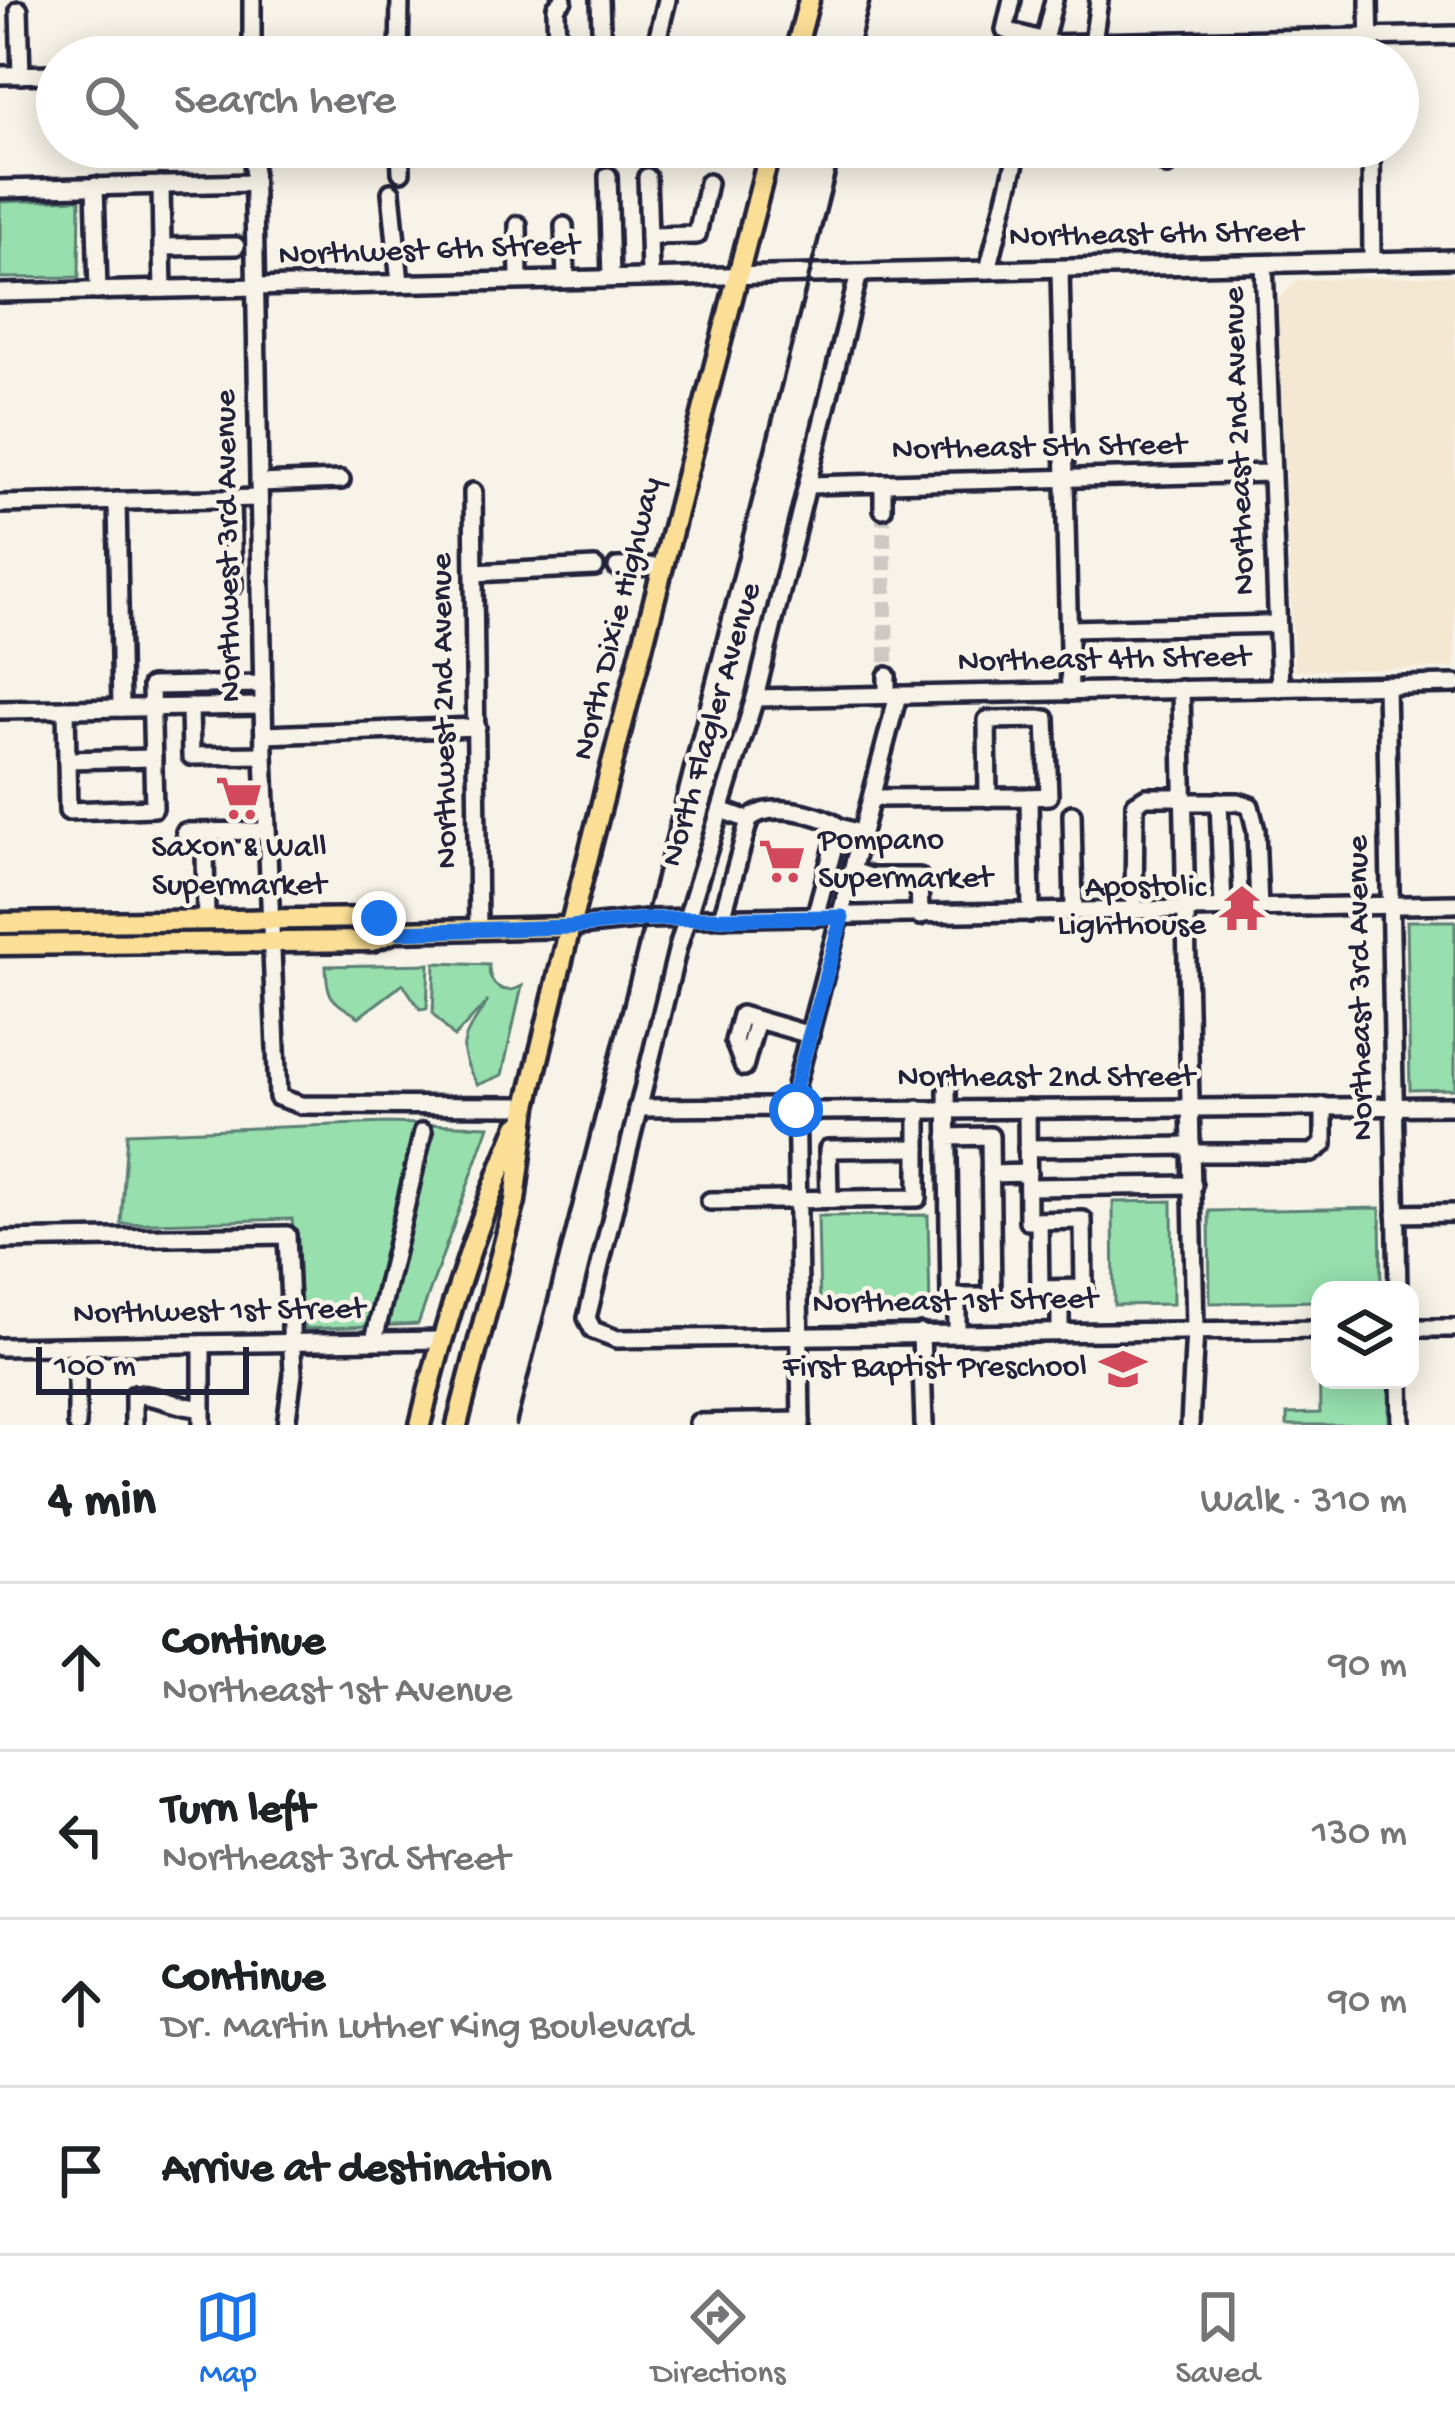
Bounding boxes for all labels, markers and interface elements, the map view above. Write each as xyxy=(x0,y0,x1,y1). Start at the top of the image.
search box xyxy=(36,36,1419,168)
icon: search xyxy=(78,69,144,135)
text: Search here xyxy=(174,76,396,129)
street label: Northeast 6th Street xyxy=(1009,214,1306,258)
street label: Northwest 6th Street xyxy=(278,228,583,276)
street label: Northeast 2nd Avenue xyxy=(1217,285,1265,596)
street label: Northwest 3rd Avenue xyxy=(208,388,252,703)
street label: Northeast 5th Street xyxy=(891,427,1189,471)
street label: North Dixie Highway xyxy=(565,474,673,764)
street label: Northwest 2nd Avenue xyxy=(424,552,468,869)
street label: North Flagler Avenue xyxy=(654,578,772,871)
street label: Northeast 4th Street xyxy=(957,639,1253,683)
supermarket icon: Saxon & Wall Supermarket xyxy=(214,773,264,823)
place label: Pompano Supermarket xyxy=(817,823,995,899)
place label: Saxon & Wall Supermarket xyxy=(151,830,329,906)
street label: Northeast 3rd Avenue xyxy=(1340,834,1384,1141)
supermarket icon: Pompano Supermarket xyxy=(757,836,807,886)
place label: Apostolic Lighthouse xyxy=(1057,870,1208,946)
temple icon: Apostolic Lighthouse xyxy=(1217,883,1267,933)
route end xyxy=(352,891,406,945)
street label: Northeast 2nd Street xyxy=(897,1060,1197,1098)
route start xyxy=(769,1083,823,1137)
street label: Northeast 1st Street xyxy=(812,1281,1100,1324)
map controls xyxy=(1311,1281,1419,1389)
button: layers xyxy=(1311,1281,1419,1389)
street label: Northwest 1st Street xyxy=(73,1291,368,1335)
scale bar xyxy=(36,1341,249,1394)
school or university icon: First Baptist Preschool xyxy=(1098,1344,1148,1394)
text: 100 m xyxy=(54,1349,136,1387)
place label: First Baptist Preschool xyxy=(782,1350,1087,1388)
text: 4 min xyxy=(48,1473,156,1533)
text: Walk · 310 m xyxy=(1200,1480,1407,1526)
text: Continue xyxy=(162,1617,325,1670)
icon: ahead xyxy=(48,1634,114,1700)
text: 90 m xyxy=(1328,1644,1407,1690)
text: Northeast 1st Avenue xyxy=(162,1670,512,1716)
text: Turn left xyxy=(162,1785,314,1838)
icon: left xyxy=(48,1802,114,1868)
text: 130 m xyxy=(1312,1812,1407,1858)
text: Northeast 3rd Street xyxy=(162,1838,510,1884)
text: Continue xyxy=(162,1953,325,2006)
icon: ahead xyxy=(48,1970,114,2036)
text: 90 m xyxy=(1328,1980,1407,2026)
text: Dr. Martin Luther King Boulevard xyxy=(162,2006,693,2052)
icon: arrive xyxy=(48,2138,114,2204)
text: Arrive at destination xyxy=(162,2144,551,2197)
tab: Map xyxy=(195,2284,261,2394)
tab: Directions xyxy=(651,2284,785,2394)
tab: Saved xyxy=(1175,2284,1260,2394)

